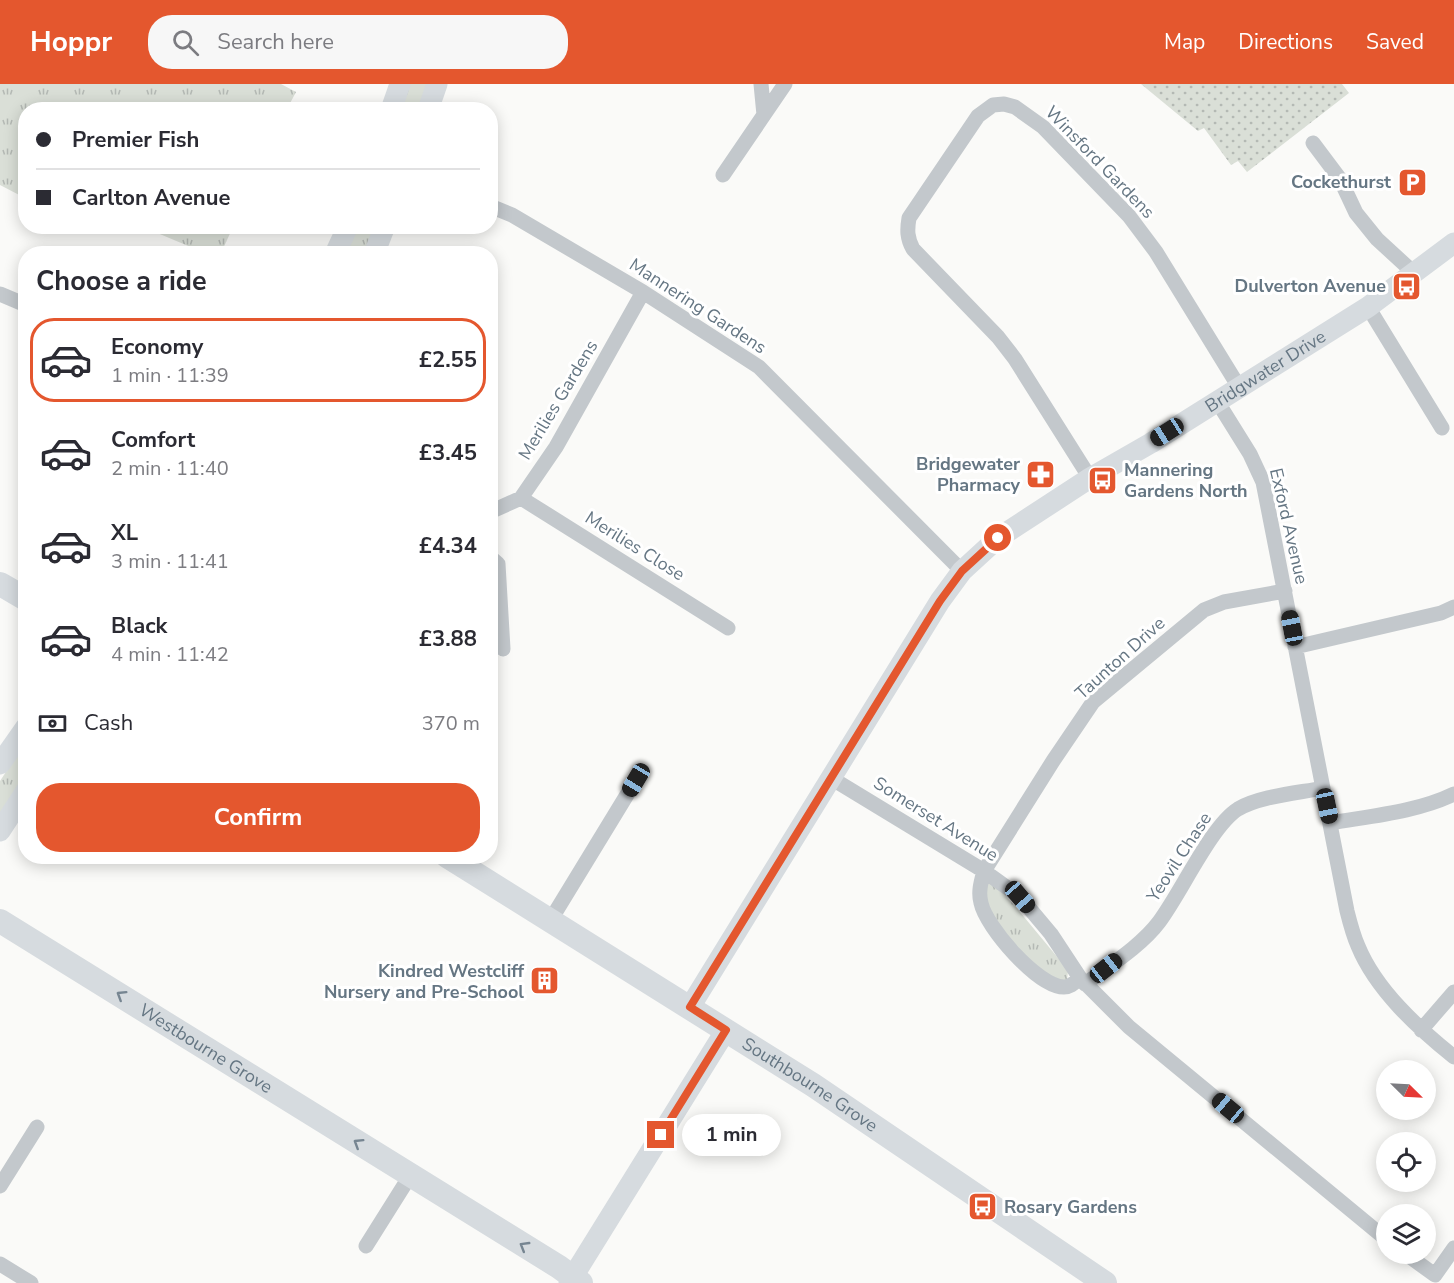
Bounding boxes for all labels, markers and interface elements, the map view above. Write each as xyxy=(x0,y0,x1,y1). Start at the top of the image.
search box xyxy=(148,15,568,69)
text: Hoppr xyxy=(30,23,112,61)
icon: search xyxy=(169,26,202,59)
text: Search here xyxy=(217,27,334,57)
text: Map xyxy=(1164,28,1205,56)
text: Directions xyxy=(1238,28,1333,56)
text: Saved xyxy=(1366,28,1424,56)
street label: Winsford Gardens xyxy=(1040,100,1160,224)
text: Premier Fish xyxy=(72,125,199,155)
parking icon: Cockethurst xyxy=(1396,166,1428,198)
place label: Cockethurst xyxy=(1291,170,1391,194)
text: Carlton Avenue xyxy=(72,183,230,213)
street label: Mannering Gardens xyxy=(625,253,771,359)
text: Choose a ride xyxy=(36,263,207,300)
bus stop icon: Dulverton Avenue xyxy=(1391,270,1423,302)
place label: Dulverton Avenue xyxy=(1234,274,1386,298)
street label: Bridgwater Drive xyxy=(1201,324,1330,418)
text: Economy xyxy=(111,332,203,362)
icon: car xyxy=(39,333,93,387)
street label: Merilies Gardens xyxy=(513,336,603,464)
text: £2.55 xyxy=(419,345,477,375)
text: 1 min · 11:39 xyxy=(111,362,229,389)
car xyxy=(1147,415,1187,449)
text: Comfort xyxy=(111,425,195,455)
icon: car xyxy=(39,426,93,480)
text: £3.45 xyxy=(419,438,477,468)
place label: Bridgewater Pharmacy xyxy=(916,452,1021,497)
text: 2 min · 11:40 xyxy=(111,455,229,482)
pharmacy icon: Bridgewater Pharmacy xyxy=(1025,458,1057,490)
place label: Mannering Gardens North xyxy=(1124,458,1248,503)
bus stop icon: Mannering Gardens North xyxy=(1087,464,1119,496)
street label: Exford Avenue xyxy=(1264,466,1314,586)
street label: Merilies Close xyxy=(580,506,690,586)
text: XL xyxy=(111,518,138,548)
icon: car xyxy=(39,519,93,573)
route start xyxy=(984,524,1011,551)
text: £4.34 xyxy=(419,531,477,561)
text: 3 min · 11:41 xyxy=(111,548,229,575)
car xyxy=(1280,609,1304,647)
text: Black xyxy=(111,611,167,641)
street label: Taunton Drive xyxy=(1070,611,1170,705)
icon: car xyxy=(39,612,93,666)
text: £3.88 xyxy=(419,624,477,654)
text: 4 min · 11:42 xyxy=(111,641,229,668)
icon: cash xyxy=(36,707,69,740)
text: Cash xyxy=(84,708,133,738)
text: 370 m xyxy=(422,710,480,737)
car xyxy=(619,760,653,800)
street label: Somerset Avenue xyxy=(869,771,1003,867)
button: Confirm xyxy=(36,783,480,852)
car xyxy=(1314,787,1340,825)
street label: Yeovil Chase xyxy=(1141,808,1217,907)
car xyxy=(1001,878,1039,916)
car xyxy=(1086,950,1126,986)
place label: Kindred Westcliff Nursery and Pre-School xyxy=(324,959,524,1004)
building icon: Kindred Westcliff Nursery and Pre-School xyxy=(529,965,561,997)
one-way arrow xyxy=(117,991,127,1003)
street label: Westbourne Grove xyxy=(134,998,277,1099)
street label: Southbourne Grove xyxy=(738,1032,883,1138)
north arrow xyxy=(1376,1060,1436,1120)
map controls xyxy=(1376,1060,1436,1264)
car xyxy=(1208,1090,1248,1126)
callout: 1 min xyxy=(682,1114,781,1156)
route end xyxy=(647,1121,674,1148)
text: 1 min xyxy=(706,1121,757,1148)
button: locate xyxy=(1376,1132,1436,1192)
one-way arrow xyxy=(354,1139,365,1150)
bus stop icon: Rosary Gardens xyxy=(967,1191,999,1223)
place label: Rosary Gardens xyxy=(1004,1195,1137,1219)
button: layers xyxy=(1376,1204,1436,1264)
one-way arrow xyxy=(520,1241,530,1253)

